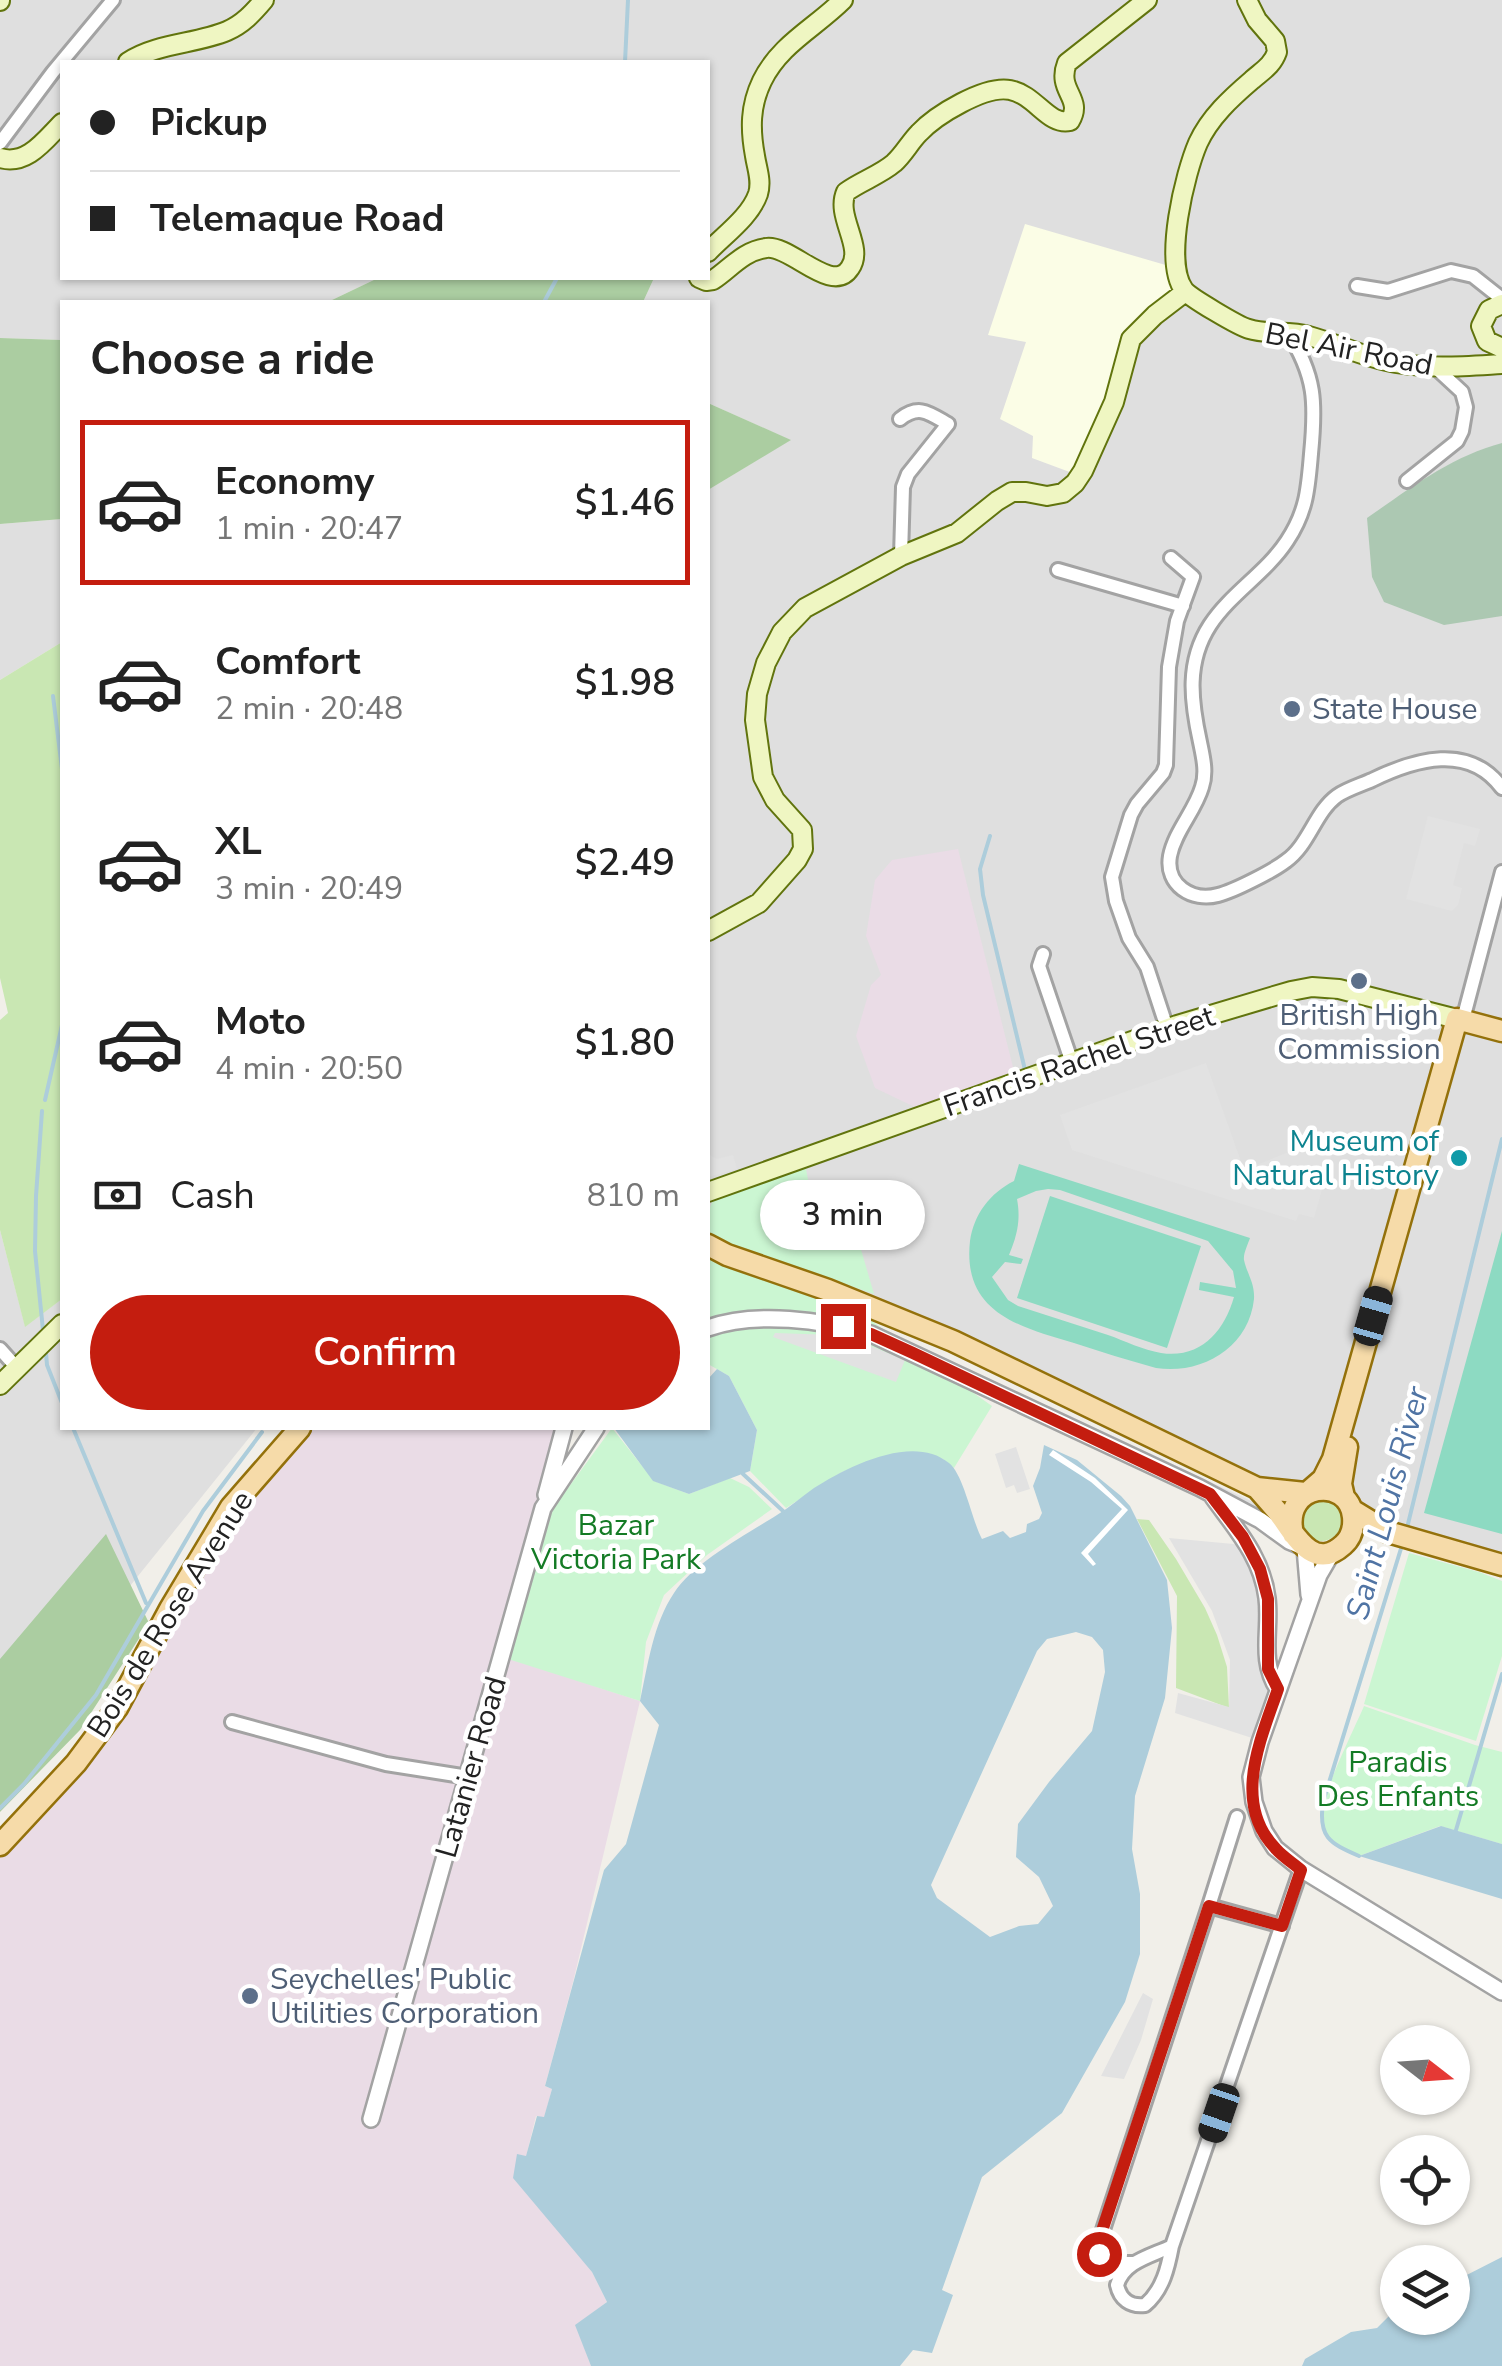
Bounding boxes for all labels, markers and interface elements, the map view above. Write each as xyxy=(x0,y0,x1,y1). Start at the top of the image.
text: Pickup xyxy=(150,97,268,148)
text: Telemaque Road xyxy=(150,193,445,244)
street label: Bel Air Road xyxy=(1262,313,1436,386)
text: Choose a ride xyxy=(90,329,375,390)
text: Economy xyxy=(215,456,374,507)
icon: car xyxy=(95,458,185,548)
text: $1.46 xyxy=(575,477,675,528)
text: 1 min · 20:47 xyxy=(215,507,403,550)
text: Comfort xyxy=(215,636,360,687)
icon: car xyxy=(95,638,185,728)
text: $1.98 xyxy=(575,657,675,708)
text: 2 min · 20:48 xyxy=(215,687,403,730)
place label: State House xyxy=(1312,689,1478,730)
marker: State House xyxy=(1281,698,1303,720)
text: XL xyxy=(215,816,262,867)
icon: car xyxy=(95,818,185,908)
text: $2.49 xyxy=(575,837,675,888)
text: 3 min · 20:49 xyxy=(215,867,403,910)
marker: British High Commission xyxy=(1348,970,1370,992)
place label: British High Commission xyxy=(1277,995,1441,1070)
text: Moto xyxy=(215,996,306,1047)
street label: Francis Rachel Street xyxy=(938,996,1221,1127)
icon: car xyxy=(95,998,185,1088)
text: $1.80 xyxy=(575,1017,675,1068)
text: 4 min · 20:50 xyxy=(215,1047,403,1090)
place label: Museum of Natural History xyxy=(1232,1121,1440,1196)
marker: Museum of Natural History xyxy=(1448,1147,1470,1169)
icon: cash xyxy=(90,1168,145,1223)
text: Cash xyxy=(170,1170,255,1221)
text: 810 m xyxy=(587,1174,680,1217)
callout: 3 min xyxy=(760,1181,926,1251)
text: 3 min xyxy=(802,1193,883,1236)
car xyxy=(1350,1283,1396,1349)
button: Confirm xyxy=(90,1295,680,1410)
route end xyxy=(821,1304,866,1349)
water label: Saint Louis River xyxy=(1336,1381,1440,1624)
street label: Bois de Rose Avenue xyxy=(78,1483,263,1745)
park label: Bazar Victoria Park xyxy=(530,1505,702,1580)
street label: Latanier Road xyxy=(426,1672,517,1863)
park label: Paradis Des Enfants xyxy=(1317,1742,1479,1817)
place label: Seychelles' Public Utilities Corporation xyxy=(270,1959,539,2034)
marker: Seychelles' Public Utilities Corporation xyxy=(239,1985,261,2007)
north arrow xyxy=(1380,2025,1470,2115)
map controls xyxy=(1380,2025,1470,2335)
car xyxy=(1195,2080,1243,2146)
button: locate xyxy=(1380,2135,1470,2225)
route start xyxy=(1077,2232,1122,2277)
button: layers xyxy=(1380,2245,1470,2335)

